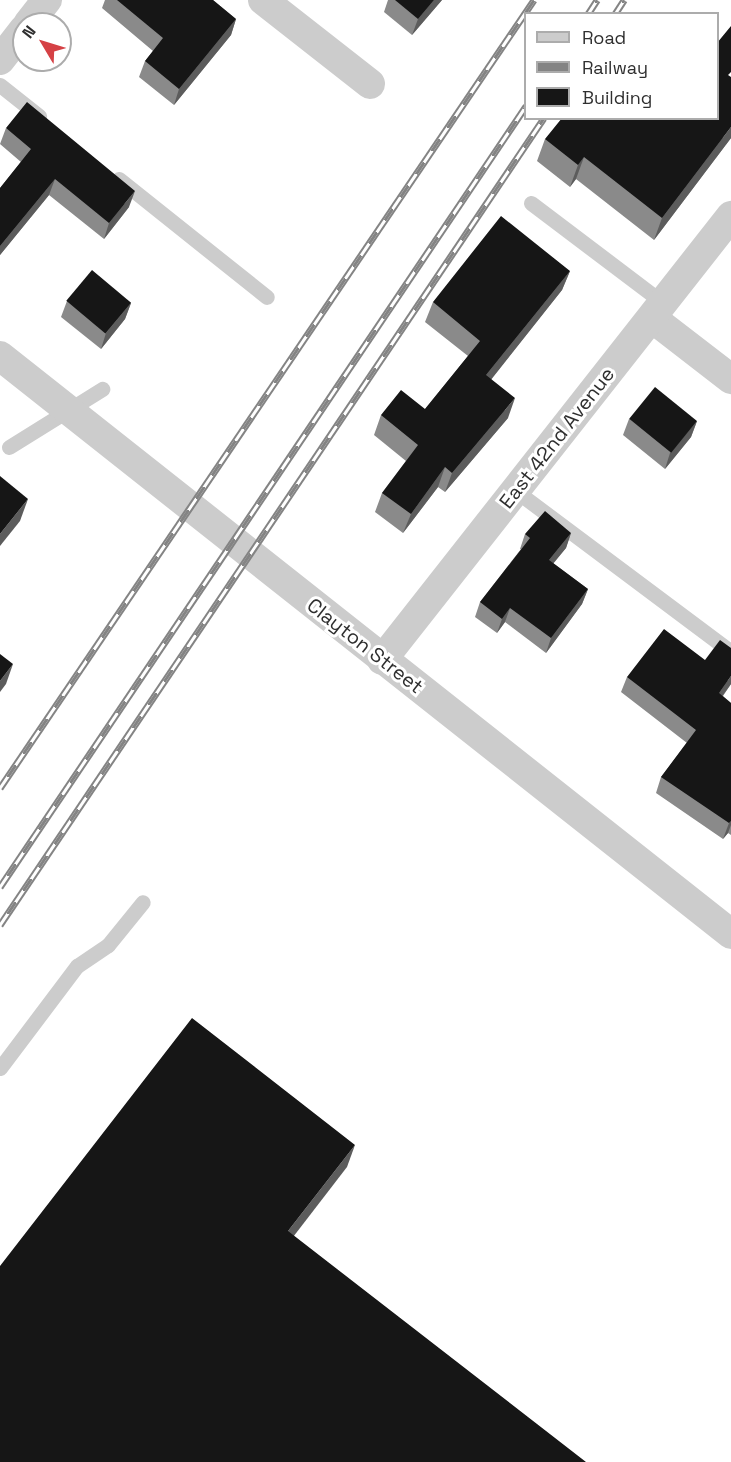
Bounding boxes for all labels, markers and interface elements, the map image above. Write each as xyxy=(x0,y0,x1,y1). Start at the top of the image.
north arrow xyxy=(12,12,72,72)
legend xyxy=(524,12,719,120)
text: N xyxy=(17,21,41,43)
text: Road xyxy=(582,26,626,49)
text: Railway xyxy=(582,56,648,79)
text: Building xyxy=(582,86,652,109)
street label: East 42nd Avenue xyxy=(494,363,620,513)
street label: Clayton Street xyxy=(302,593,428,699)

